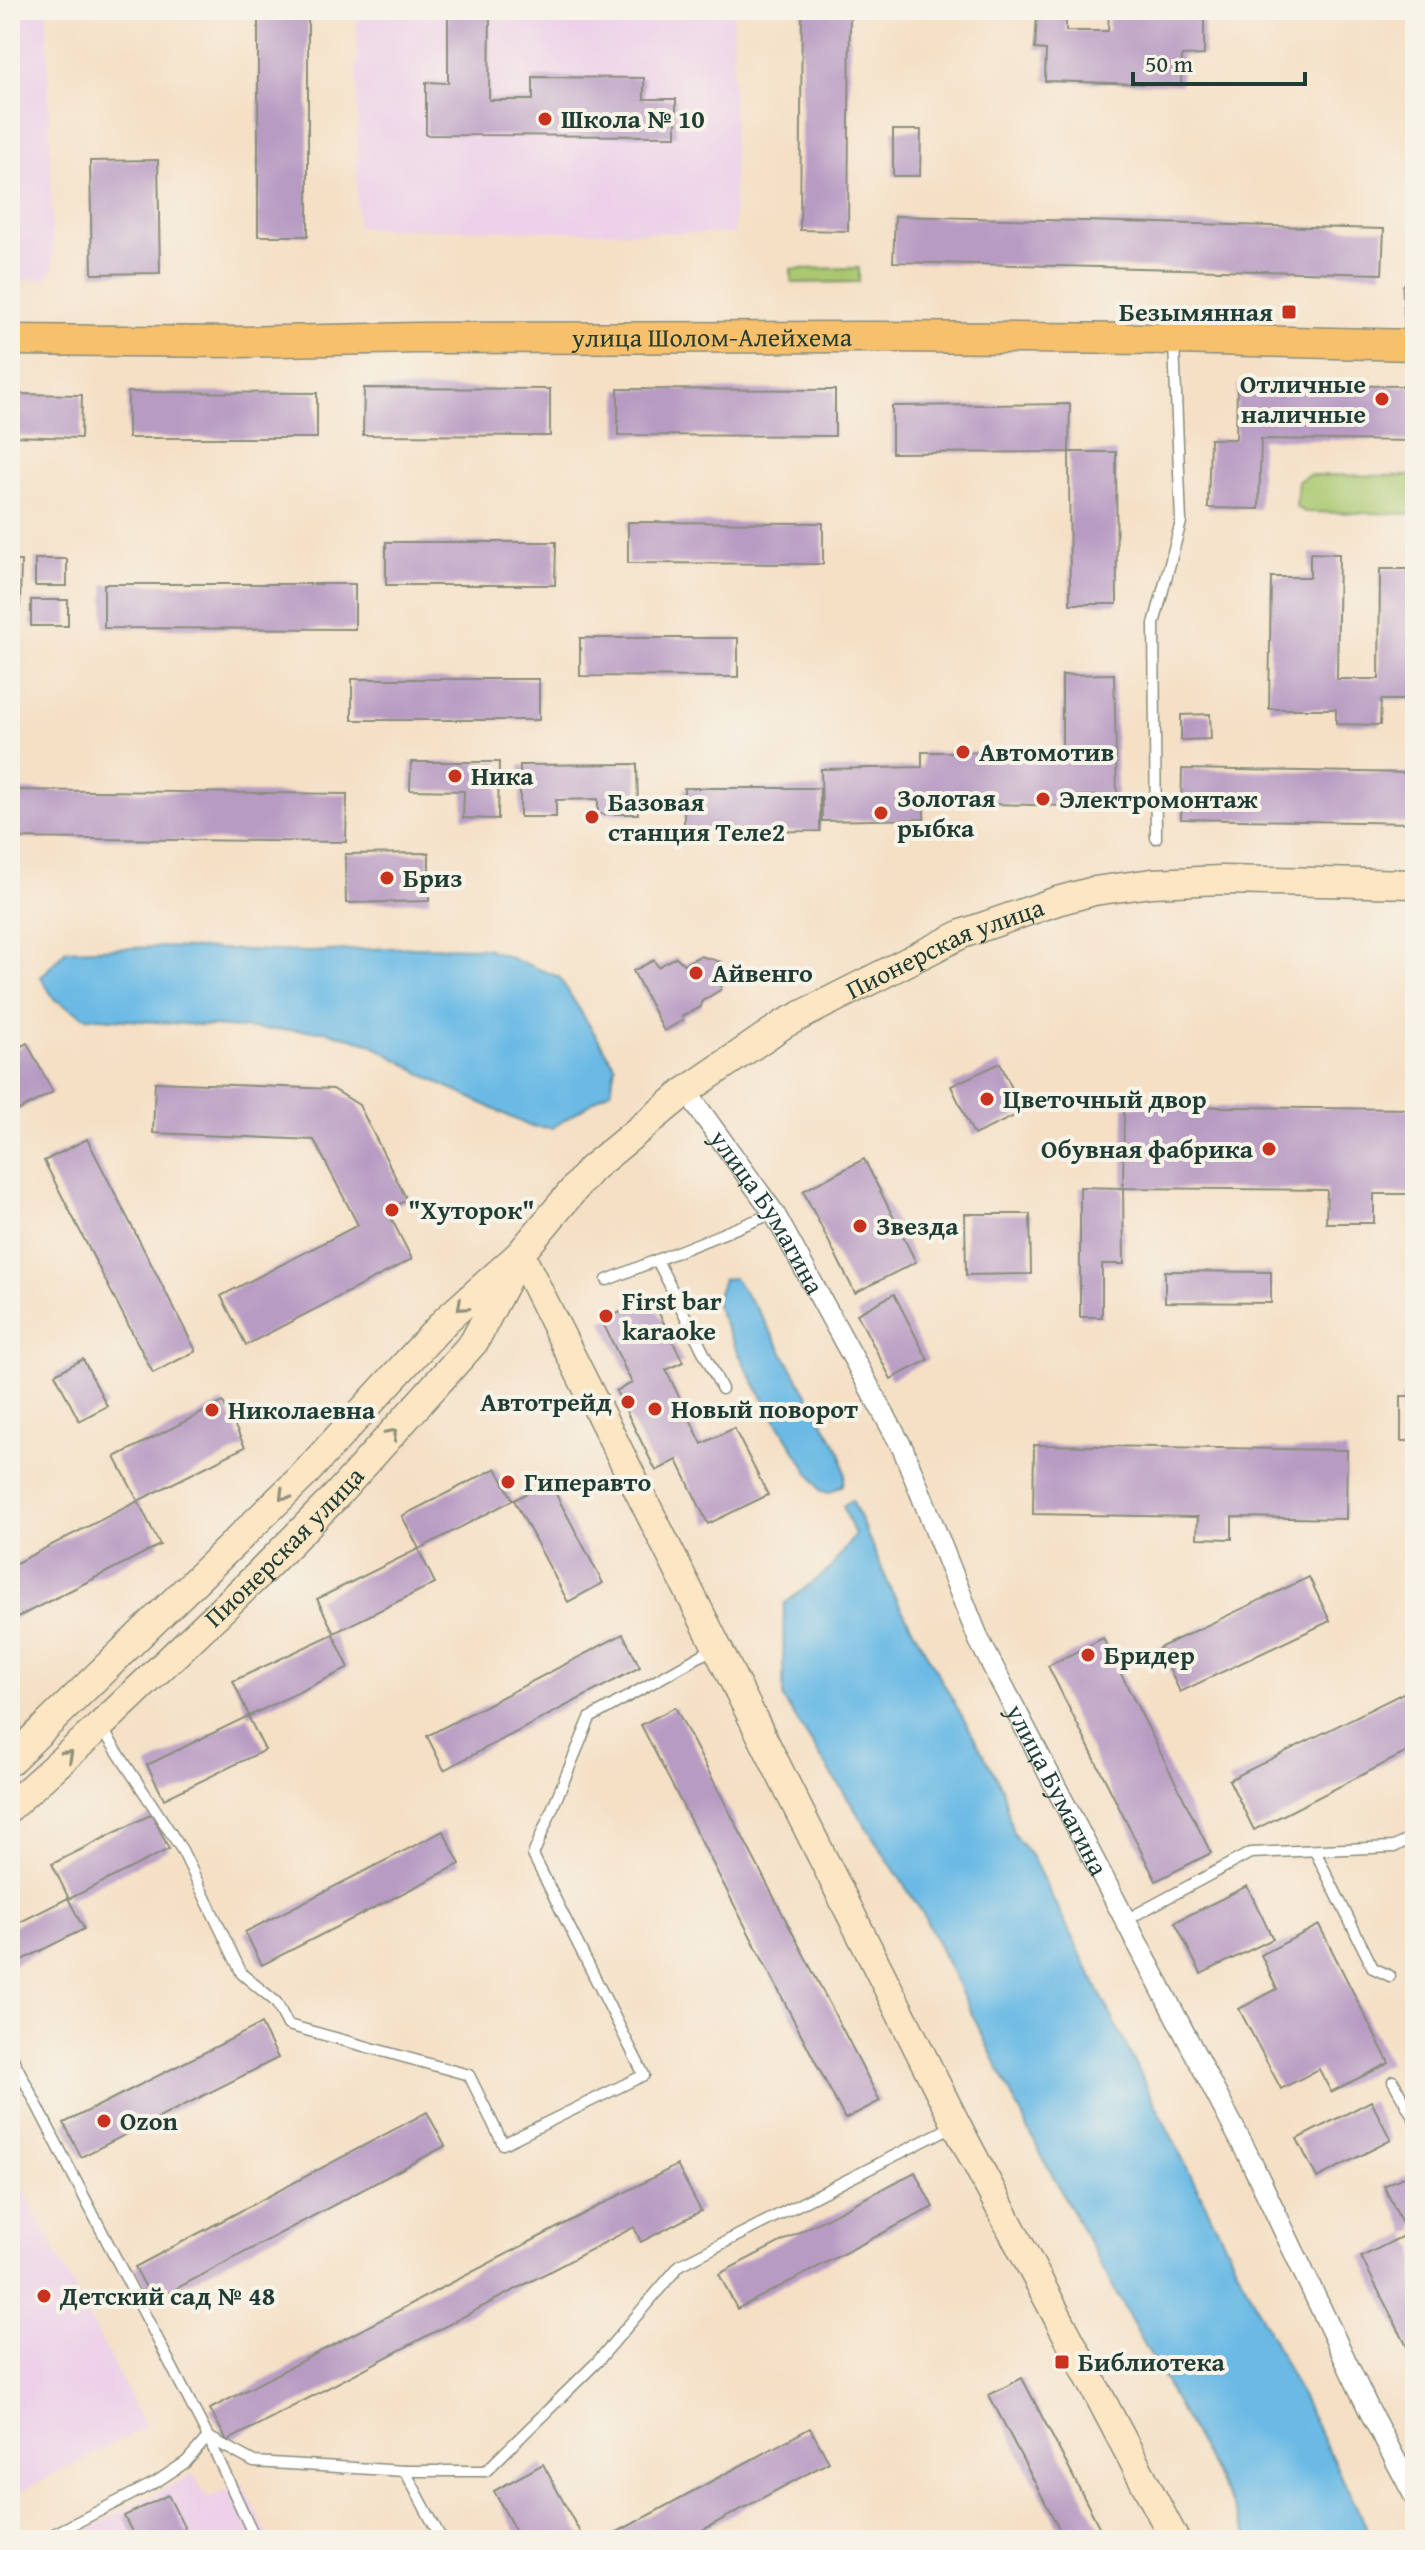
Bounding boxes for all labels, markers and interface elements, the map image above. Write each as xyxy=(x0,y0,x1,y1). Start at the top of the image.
scale bar xyxy=(1133,36,1305,86)
text: 50 m xyxy=(1145,46,1193,81)
place label: Школа № 10 xyxy=(561,99,705,138)
marker: Школа № 10 xyxy=(536,110,554,128)
place label: Безымянная xyxy=(1119,292,1273,331)
marker: Безымянная xyxy=(1280,303,1298,321)
street label: улица Шолом-Алейхема xyxy=(571,317,853,357)
place label: Отличные наличные xyxy=(1240,364,1366,433)
marker: Отличные наличные xyxy=(1373,390,1391,408)
place label: Автомотив xyxy=(979,732,1114,771)
marker: Автомотив xyxy=(954,743,972,761)
place label: Ника xyxy=(471,756,534,795)
marker: Ника xyxy=(446,767,464,785)
place label: Золотая рыбка xyxy=(897,778,996,847)
place label: Электромонтаж xyxy=(1059,779,1258,818)
place label: Базовая станция Теле2 xyxy=(608,782,785,851)
marker: Электромонтаж xyxy=(1034,790,1052,808)
marker: Золотая рыбка xyxy=(872,804,890,822)
marker: Базовая станция Теле2 xyxy=(583,808,601,826)
place label: Бриз xyxy=(403,858,463,897)
marker: Бриз xyxy=(378,869,396,887)
street label: Пионерская улица xyxy=(839,887,1049,1009)
place label: Айвенго xyxy=(712,953,813,992)
marker: Айвенго xyxy=(687,964,705,982)
place label: Цветочный двор xyxy=(1003,1079,1207,1118)
marker: Цветочный двор xyxy=(978,1090,996,1108)
street label: улица Бумагина xyxy=(700,1120,835,1302)
place label: Обувная фабрика xyxy=(1041,1129,1254,1168)
marker: Обувная фабрика xyxy=(1260,1140,1278,1158)
place label: "Хуторок" xyxy=(408,1190,535,1229)
marker: "Хуторок" xyxy=(383,1201,401,1219)
place label: Звезда xyxy=(876,1206,959,1245)
marker: Звезда xyxy=(851,1217,869,1235)
place label: First bar karaoke xyxy=(622,1281,722,1350)
one-way arrow xyxy=(456,1296,471,1311)
marker: First bar karaoke xyxy=(597,1307,615,1325)
place label: Автотрейд xyxy=(480,1382,612,1421)
place label: Новый поворот xyxy=(671,1389,858,1428)
place label: Николаевна xyxy=(228,1390,376,1429)
marker: Автотрейд xyxy=(619,1393,637,1411)
marker: Новый поворот xyxy=(646,1400,664,1418)
marker: Николаевна xyxy=(203,1401,221,1419)
one-way arrow xyxy=(382,1429,397,1443)
street label: Пионерская улица xyxy=(195,1457,373,1636)
place label: Гиперавто xyxy=(524,1462,652,1501)
marker: Гиперавто xyxy=(499,1473,517,1491)
one-way arrow xyxy=(279,1486,293,1501)
place label: Бридер xyxy=(1104,1635,1195,1674)
marker: Бридер xyxy=(1079,1646,1097,1664)
street label: улица Бумагина xyxy=(996,1696,1119,1883)
one-way arrow xyxy=(59,1750,73,1764)
place label: Ozon xyxy=(120,2101,179,2140)
marker: Ozon xyxy=(95,2112,113,2130)
place label: Детский сад № 48 xyxy=(59,2276,275,2315)
marker: Детский сад № 48 xyxy=(35,2287,53,2305)
place label: Библиотека xyxy=(1078,2342,1226,2381)
marker: Библиотека xyxy=(1053,2353,1071,2371)

